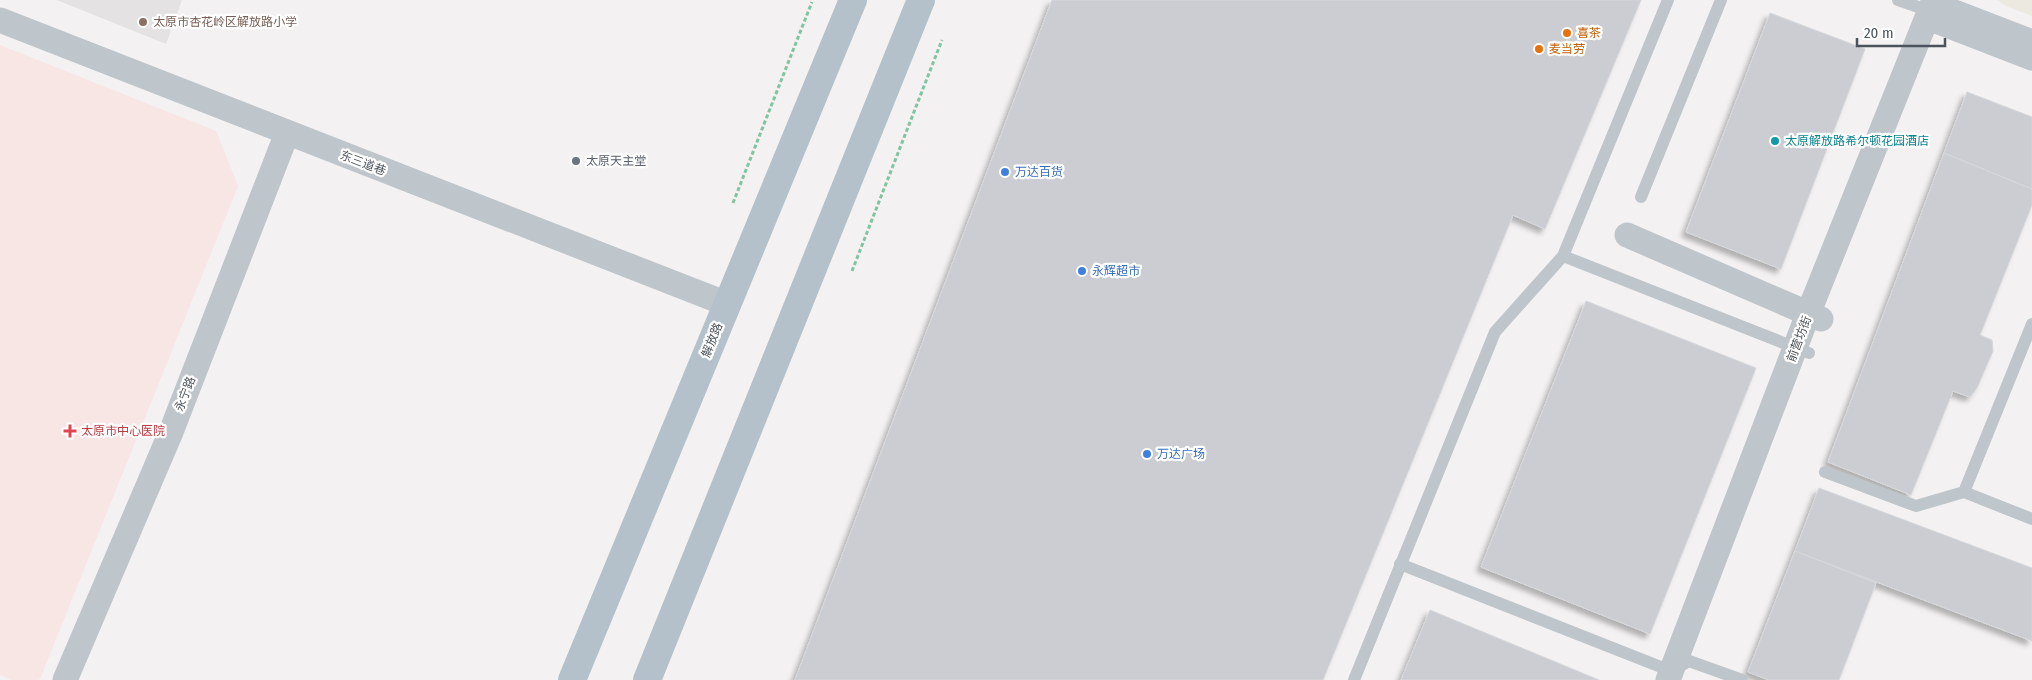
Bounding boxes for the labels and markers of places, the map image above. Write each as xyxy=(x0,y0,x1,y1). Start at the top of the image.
place label: 太原市杏花岭区解放路小学 xyxy=(153,15,297,29)
marker: 太原市杏花岭区解放路小学 xyxy=(137,16,149,28)
place label: 喜茶 xyxy=(1577,26,1601,40)
marker: 喜茶 xyxy=(1561,27,1573,39)
place label: 麦当劳 xyxy=(1549,42,1585,56)
marker: 麦当劳 xyxy=(1533,43,1545,55)
place label: 太原解放路希尔顿花园酒店 xyxy=(1785,134,1929,148)
marker: 太原解放路希尔顿花园酒店 xyxy=(1769,135,1781,147)
place label: 太原天主堂 xyxy=(586,154,646,168)
marker: 太原天主堂 xyxy=(570,155,582,167)
place label: 万达百货 xyxy=(1015,165,1063,179)
marker: 万达百货 xyxy=(999,166,1011,178)
place label: 永辉超市 xyxy=(1092,264,1140,278)
marker: 永辉超市 xyxy=(1076,265,1088,277)
marker: 太原市中心医院 xyxy=(63,424,77,438)
place label: 太原市中心医院 xyxy=(81,424,165,438)
place label: 万达广场 xyxy=(1157,447,1205,461)
marker: 万达广场 xyxy=(1141,448,1153,460)

